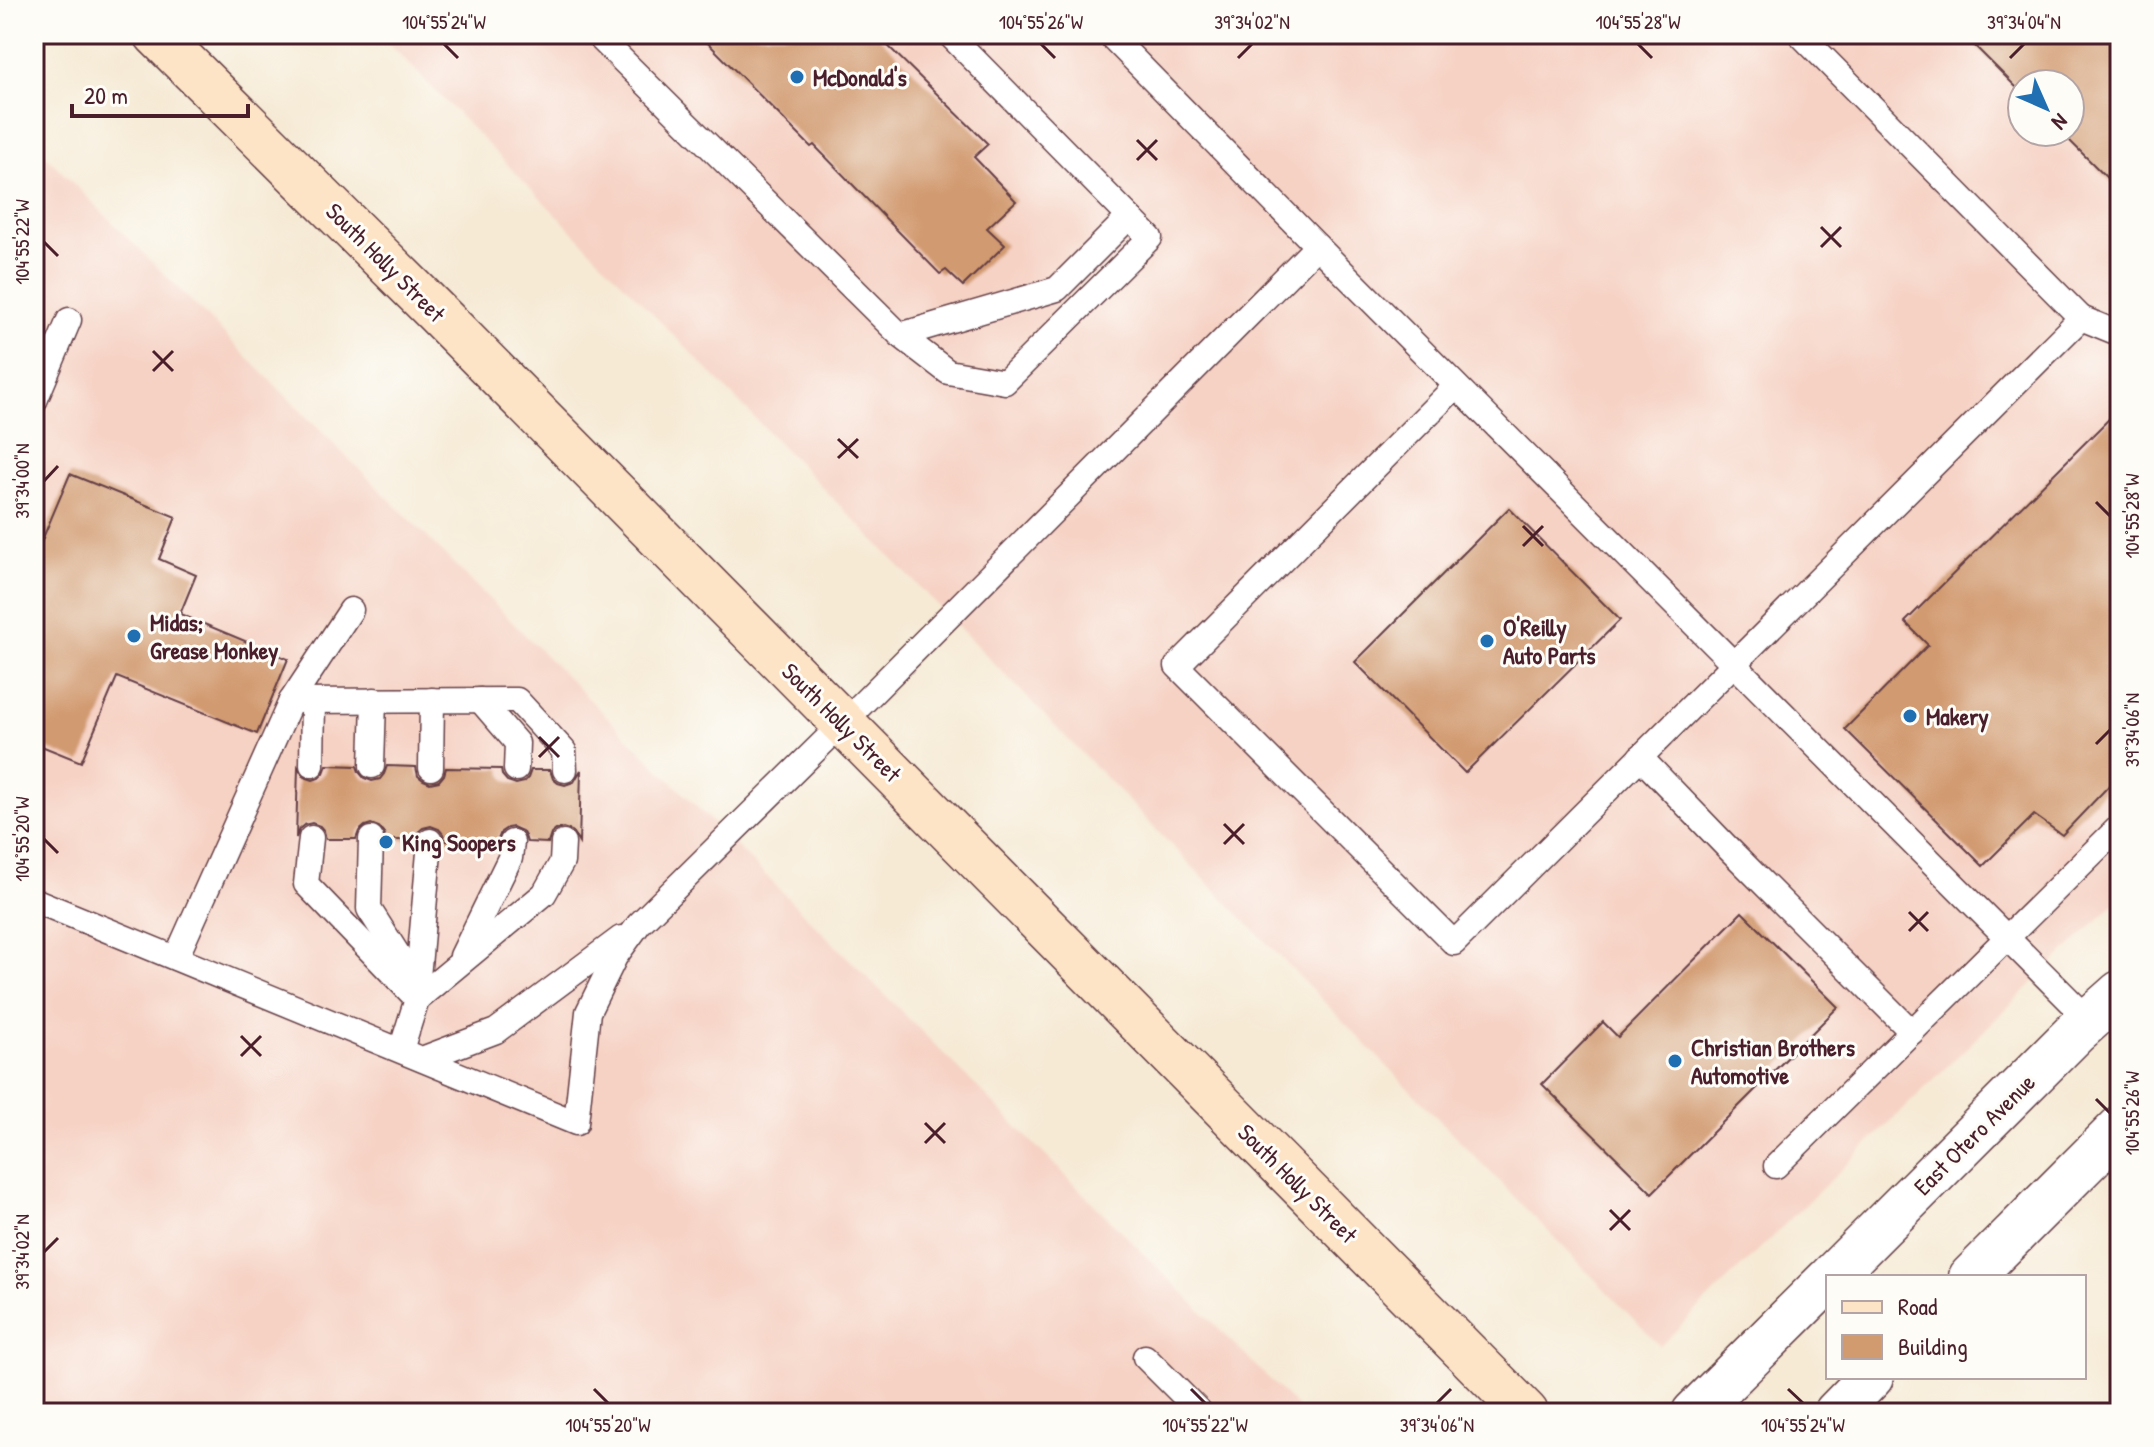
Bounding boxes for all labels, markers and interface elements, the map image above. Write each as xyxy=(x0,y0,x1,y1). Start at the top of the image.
text: 104°55'24"W xyxy=(402,8,487,35)
text: 104°55'26"W xyxy=(999,8,1084,35)
text: 39°34'02"N xyxy=(1214,8,1290,35)
text: 104°55'28"W xyxy=(1596,8,1681,35)
text: 39°34'04"N xyxy=(1987,8,2061,35)
place label: McDonald's xyxy=(813,61,907,93)
scale bar xyxy=(72,68,248,118)
marker: McDonald's xyxy=(788,68,806,86)
north arrow xyxy=(2006,68,2086,148)
text: 20 m xyxy=(84,79,128,111)
text: N xyxy=(2045,107,2075,137)
street label: South Holly Street xyxy=(319,195,453,329)
text: 104°55'22"W xyxy=(8,198,35,285)
text: 39°34'00"N xyxy=(8,443,35,519)
text: 104°55'28"W xyxy=(2118,473,2145,558)
place label: Midas; Grease Monkey xyxy=(150,606,279,667)
place label: O'Reilly Auto Parts xyxy=(1503,611,1595,671)
marker: Midas; Grease Monkey xyxy=(125,627,143,645)
marker: O'Reilly Auto Parts xyxy=(1478,632,1496,650)
street label: South Holly Street xyxy=(775,655,909,789)
text: 39°34'06"N xyxy=(2118,693,2145,767)
place label: Makery xyxy=(1926,700,1989,733)
marker: Makery xyxy=(1901,707,1919,725)
text: 104°55'20"W xyxy=(8,796,35,882)
place label: King Soopers xyxy=(402,826,516,859)
marker: King Soopers xyxy=(377,833,395,851)
place label: Christian Brothers Automotive xyxy=(1691,1031,1855,1091)
marker: Christian Brothers Automotive xyxy=(1666,1052,1684,1070)
street label: East Otero Avenue xyxy=(1906,1066,2042,1202)
text: 104°55'26"W xyxy=(2118,1070,2145,1155)
street label: South Holly Street xyxy=(1231,1116,1365,1250)
text: 39°34'02"N xyxy=(8,1214,35,1290)
legend xyxy=(1826,1275,2086,1379)
text: Road xyxy=(1898,1290,1937,1322)
text: Building xyxy=(1898,1330,1968,1362)
text: 104°55'20"W xyxy=(565,1411,651,1438)
text: 104°55'22"W xyxy=(1162,1411,1249,1438)
text: 39°34'06"N xyxy=(1400,1411,1474,1438)
text: 104°55'24"W xyxy=(1761,1411,1846,1438)

